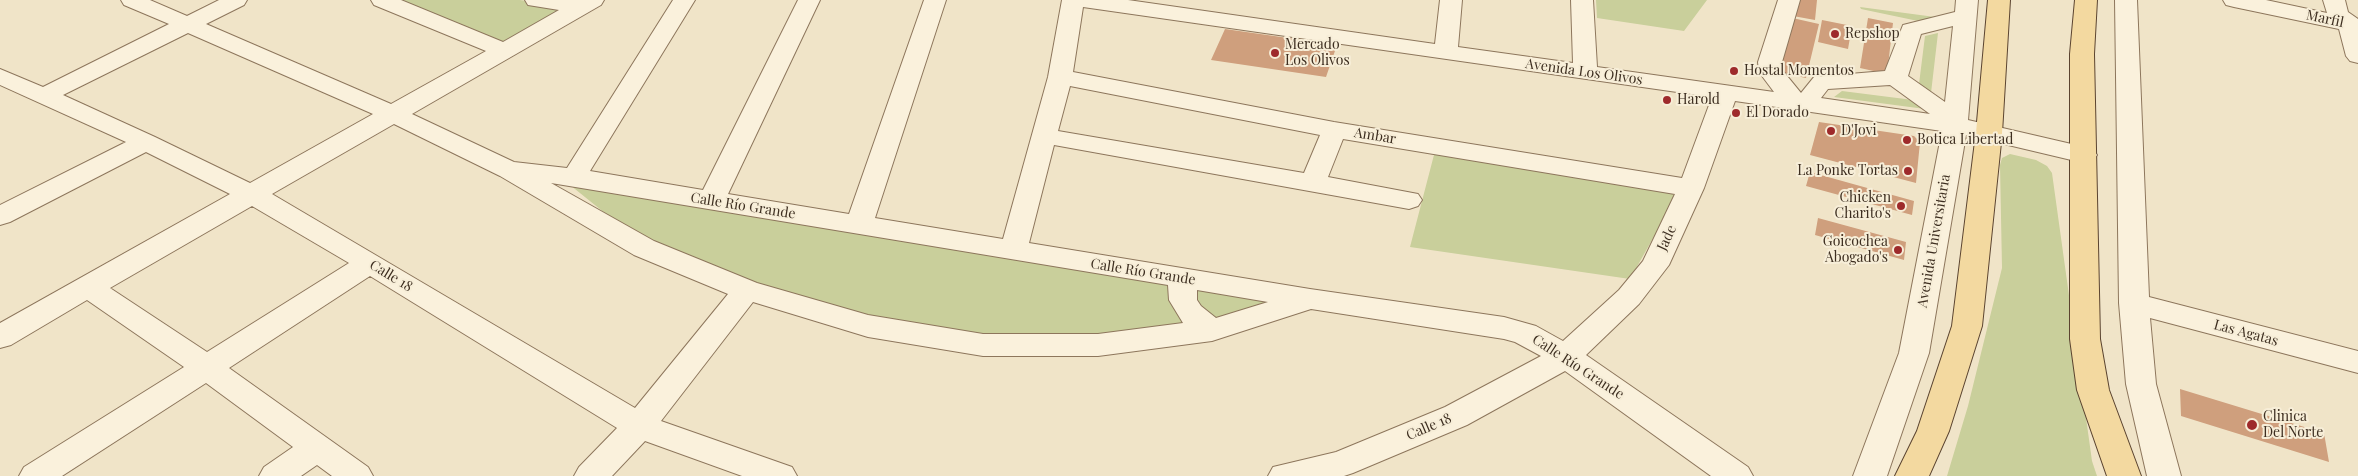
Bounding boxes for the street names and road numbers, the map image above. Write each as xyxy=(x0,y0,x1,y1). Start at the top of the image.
street label: Marfil xyxy=(2305,7,2345,31)
street label: Avenida Los Olivos xyxy=(1524,55,1644,89)
street label: Ambar xyxy=(1353,124,1397,148)
street label: Avenida Universitaria xyxy=(1914,173,1954,309)
street label: Calle Río Grande xyxy=(689,189,797,223)
street label: Jade xyxy=(1654,222,1680,254)
street label: Calle Río Grande xyxy=(1089,255,1197,289)
street label: Calle 18 xyxy=(366,257,416,295)
street label: Las Agatas xyxy=(2212,316,2280,350)
street label: Calle Río Grande xyxy=(1529,331,1627,403)
street label: Calle 18 xyxy=(1404,410,1454,444)

